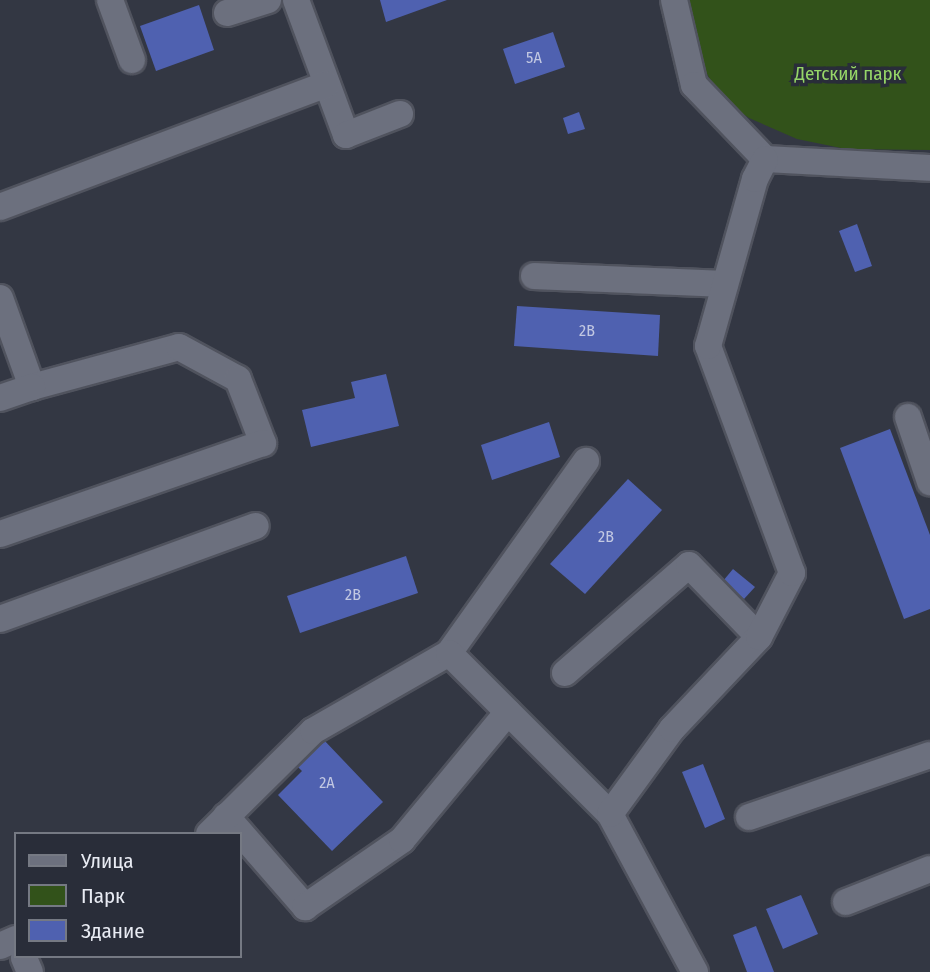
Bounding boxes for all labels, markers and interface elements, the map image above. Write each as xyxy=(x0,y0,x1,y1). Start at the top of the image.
house number: 5А xyxy=(526,48,542,68)
park label: Детский парк xyxy=(794,63,902,85)
house number: 2В xyxy=(579,321,595,341)
house number: 2В xyxy=(598,527,614,547)
house number: 2В xyxy=(345,585,361,605)
house number: 2А xyxy=(319,773,335,793)
legend xyxy=(14,832,242,958)
text: Улица xyxy=(81,848,134,874)
text: Парк xyxy=(81,883,125,909)
text: Здание xyxy=(81,918,145,944)

